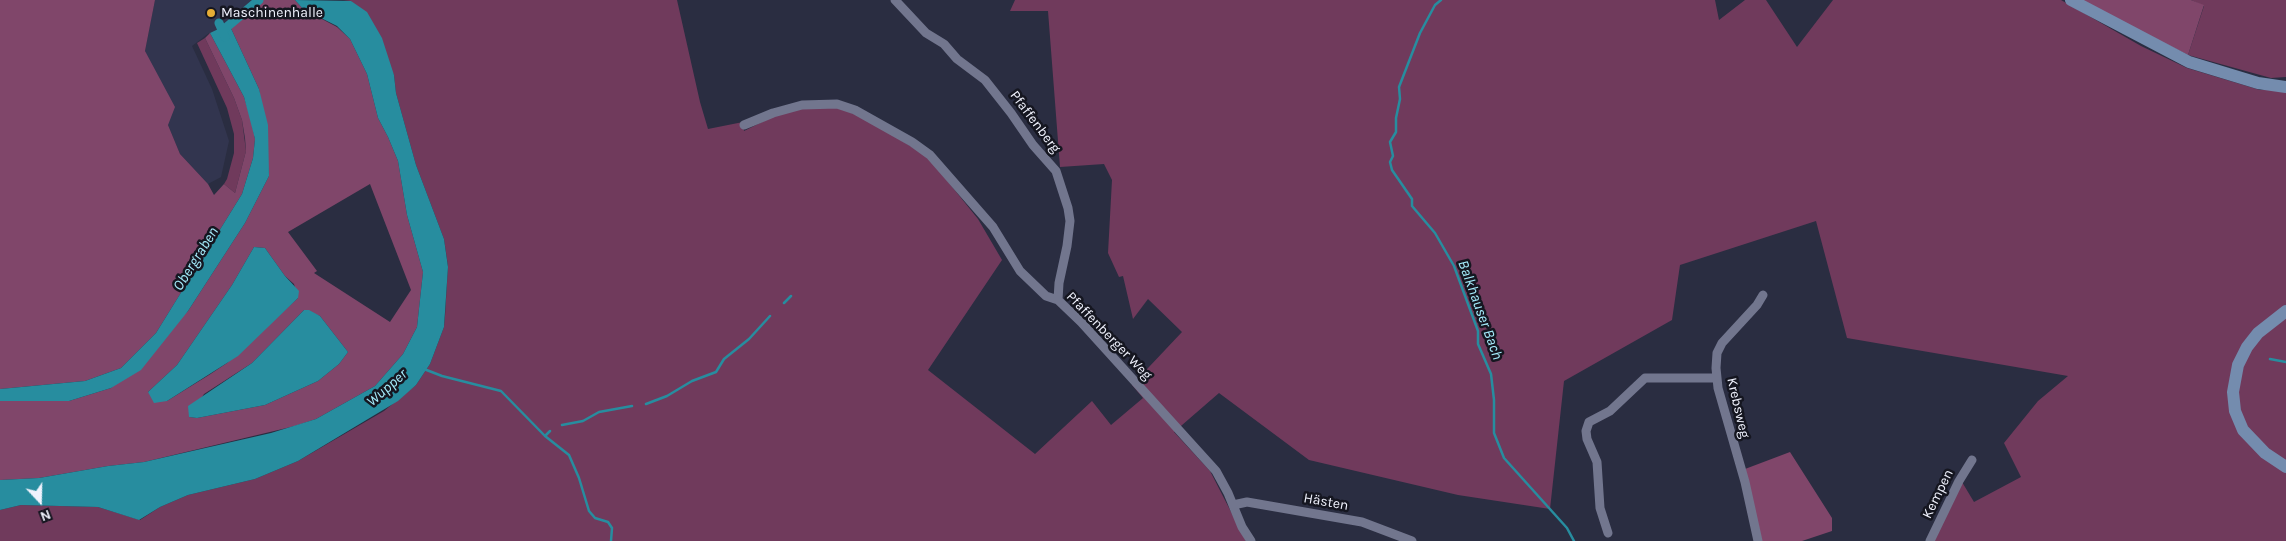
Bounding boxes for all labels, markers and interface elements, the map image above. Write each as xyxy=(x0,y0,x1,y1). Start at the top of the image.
place label: Maschinenhalle xyxy=(221,5,323,21)
marker: Maschinenhalle xyxy=(205,7,217,19)
street label: Pfaffenberg xyxy=(1006,88,1064,156)
water label: Obergraben xyxy=(169,224,223,294)
water label: Balkhauser Bach xyxy=(1454,258,1506,362)
street label: Pfaffenberger Weg xyxy=(1063,288,1155,384)
water label: Wupper xyxy=(363,365,411,411)
street label: Krebsweg xyxy=(1723,376,1753,440)
street label: Kempen xyxy=(1919,467,1957,521)
north arrow xyxy=(15,476,65,526)
street label: Hästen xyxy=(1302,490,1350,514)
text: N xyxy=(38,506,53,525)

